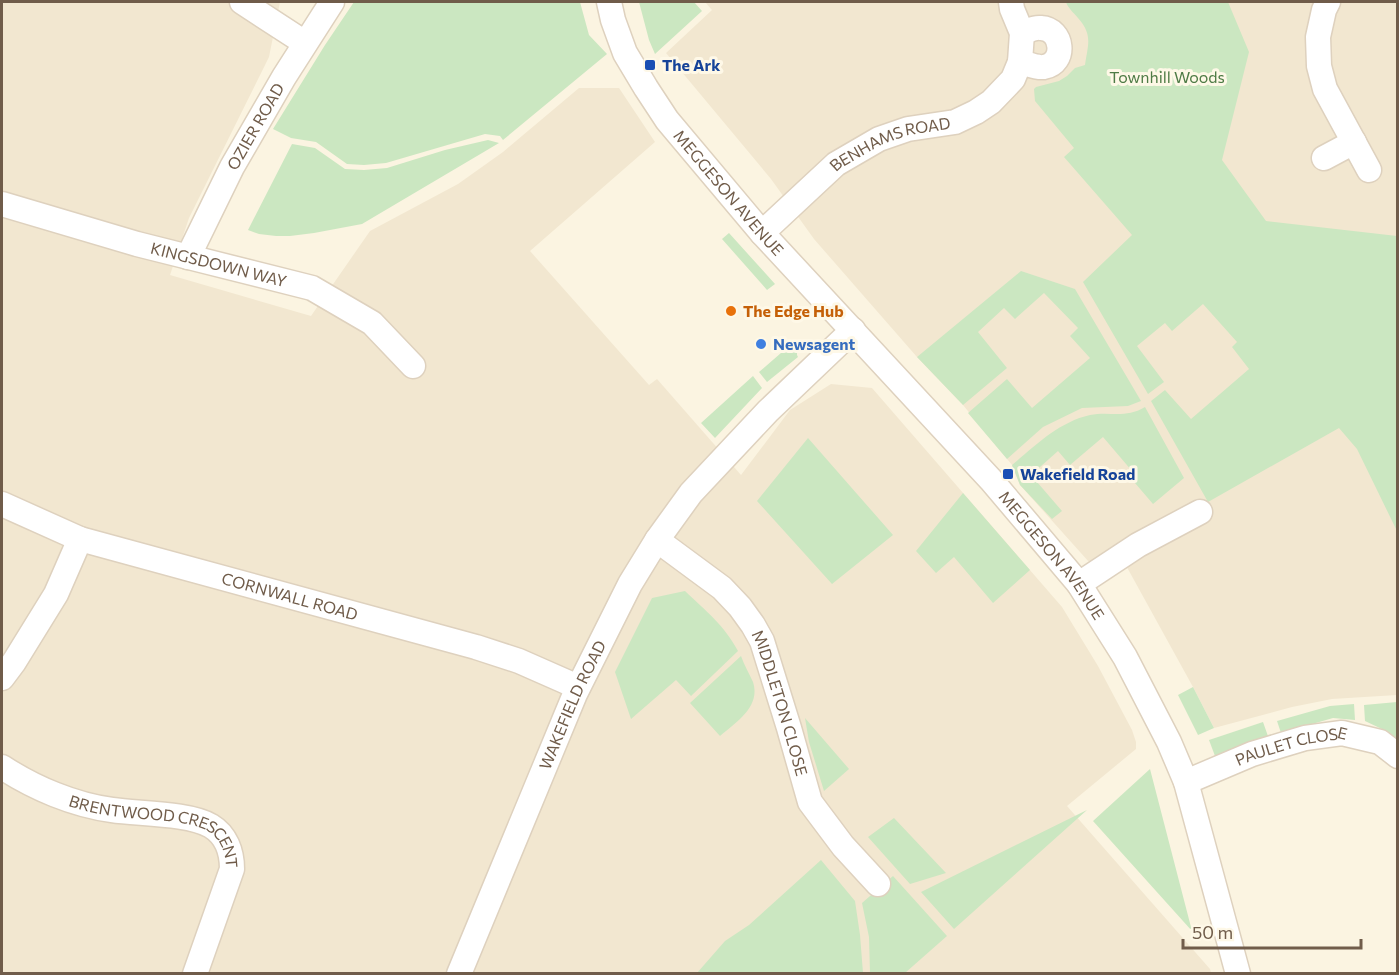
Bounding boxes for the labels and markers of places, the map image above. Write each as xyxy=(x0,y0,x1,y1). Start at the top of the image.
place label: The Ark xyxy=(662,55,721,74)
marker: The Ark xyxy=(643,58,657,72)
place label: The Edge Hub xyxy=(743,301,844,320)
marker: The Edge Hub xyxy=(724,304,738,318)
place label: Newsagent xyxy=(773,334,856,353)
marker: Newsagent xyxy=(754,337,768,351)
place label: Wakefield Road xyxy=(1020,464,1135,483)
marker: Wakefield Road xyxy=(1001,467,1015,481)

